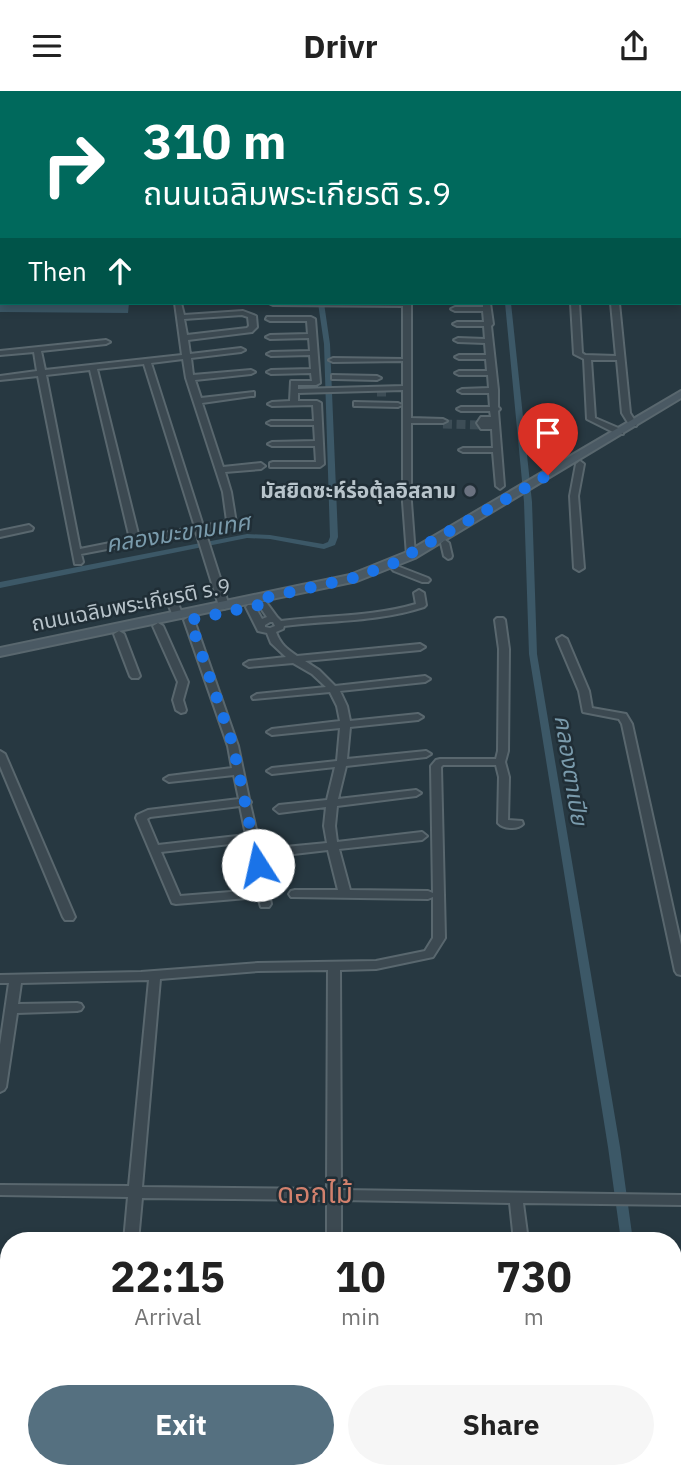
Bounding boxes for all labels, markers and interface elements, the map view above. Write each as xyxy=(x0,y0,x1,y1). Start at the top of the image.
text: Drivr xyxy=(303,25,378,67)
icon: menu xyxy=(28,27,66,65)
icon: share xyxy=(615,27,653,65)
text: 310 m xyxy=(143,109,287,172)
icon: right xyxy=(28,119,119,210)
text: ถนนเฉลิมพระเกียรติ ร.9 xyxy=(143,172,451,214)
icon: ahead xyxy=(101,252,139,290)
text: Then xyxy=(28,254,87,288)
pin xyxy=(518,403,578,475)
icon: arrive xyxy=(529,414,567,452)
place label: มัสยิดซะห์ร่อตุ้ลอิสลาม xyxy=(260,476,456,504)
marker: มัสยิดซะห์ร่อตุ้ลอิสลาม xyxy=(462,483,478,499)
water label: คลองมะขามเทศ xyxy=(103,505,255,558)
street label: ถนนเฉลิมพระเกียรติ ร.9 xyxy=(29,571,233,637)
water label: คลองตาเปีย xyxy=(548,713,596,828)
position arrow xyxy=(221,828,295,902)
district label: ดอกไม้ xyxy=(277,1174,353,1211)
text: 22:15 xyxy=(110,1249,225,1304)
text: 10 xyxy=(335,1249,386,1304)
text: 730 xyxy=(496,1249,572,1304)
text: Arrival xyxy=(134,1301,201,1331)
text: min xyxy=(341,1301,380,1331)
text: m xyxy=(524,1301,544,1331)
button: Exit xyxy=(28,1385,334,1465)
button: Share xyxy=(348,1385,654,1465)

